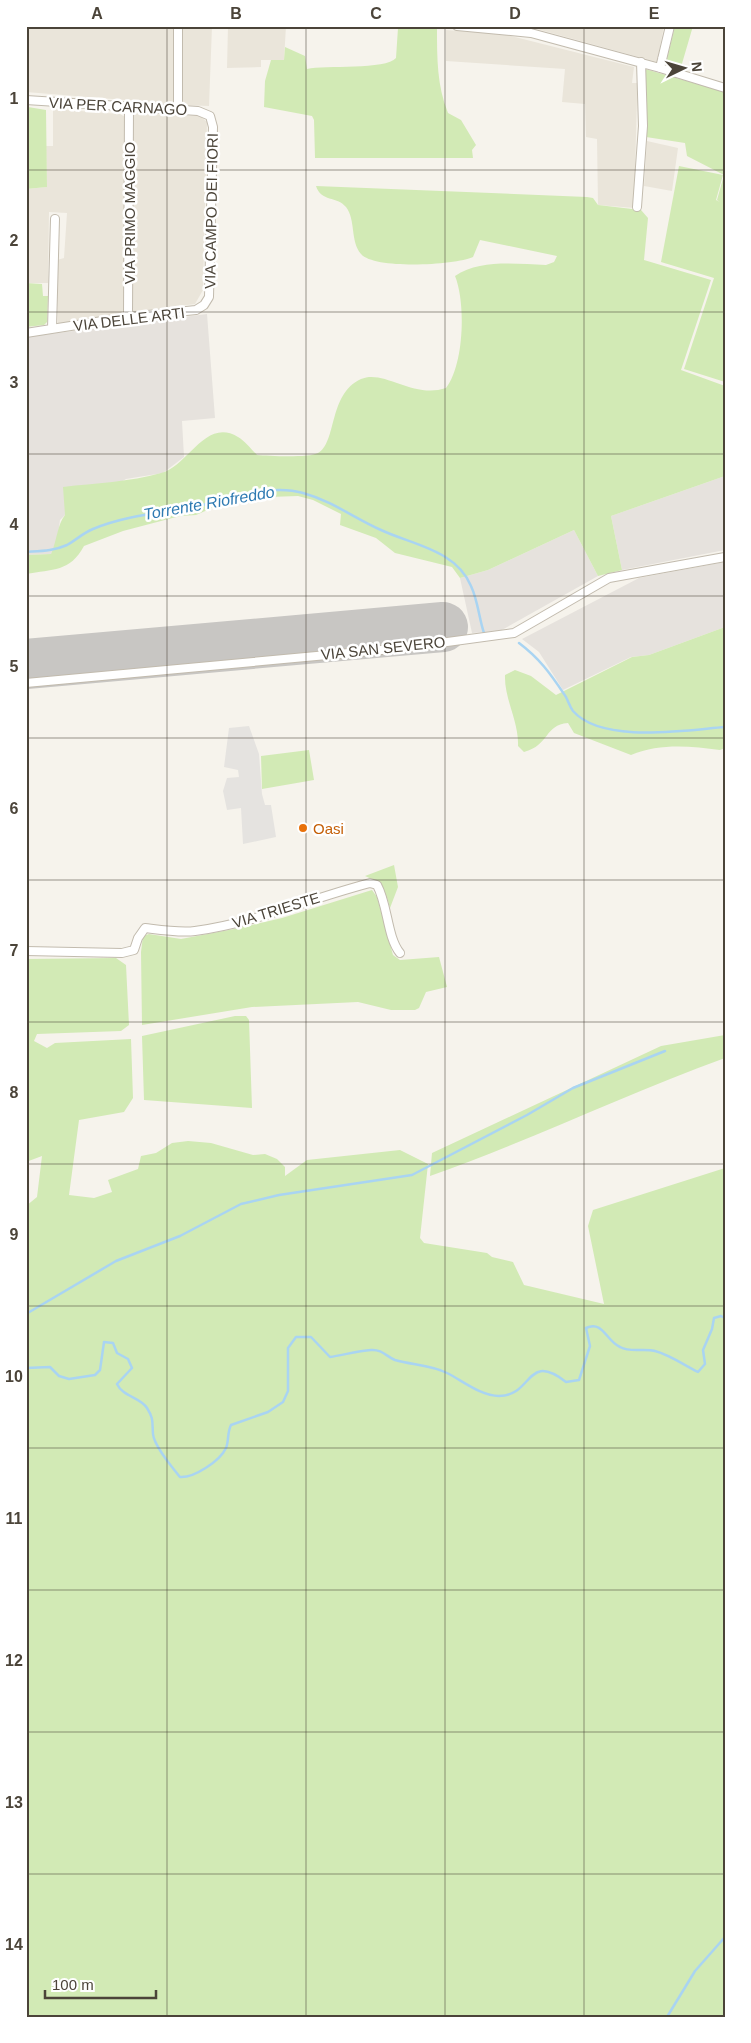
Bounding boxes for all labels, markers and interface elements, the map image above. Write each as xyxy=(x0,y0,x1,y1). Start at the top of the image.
text: A xyxy=(91,5,103,22)
text: B xyxy=(230,5,242,22)
text: C xyxy=(370,5,382,22)
text: D xyxy=(509,5,521,22)
text: E xyxy=(649,5,660,22)
north arrow xyxy=(658,42,708,92)
text: N xyxy=(689,61,705,73)
text: 1 xyxy=(10,90,19,107)
street label: VIA PER CARNAGO xyxy=(48,94,188,118)
street label: VIA CAMPO DEI FIORI xyxy=(201,133,221,289)
street label: VIA PRIMO MAGGIO xyxy=(121,142,138,284)
text: 2 xyxy=(10,232,19,249)
street label: VIA DELLE ARTI xyxy=(72,304,186,334)
text: 3 xyxy=(10,374,19,391)
water label: Torrente Riofreddo xyxy=(142,483,276,523)
text: 4 xyxy=(10,516,19,533)
street label: VIA SAN SEVERO xyxy=(320,633,446,663)
text: 5 xyxy=(10,658,19,675)
text: 6 xyxy=(10,800,19,817)
place label: Oasi xyxy=(313,820,344,837)
marker: Oasi xyxy=(297,822,309,834)
street label: VIA TRIESTE xyxy=(230,889,322,931)
text: 7 xyxy=(10,942,19,959)
text: 8 xyxy=(10,1084,19,1101)
text: 9 xyxy=(10,1226,19,1243)
text: 10 xyxy=(5,1368,23,1385)
text: 11 xyxy=(6,1510,23,1527)
text: 12 xyxy=(5,1652,23,1669)
text: 13 xyxy=(5,1794,23,1811)
text: 14 xyxy=(5,1936,23,1953)
scale bar xyxy=(45,1968,156,2000)
text: 100 m xyxy=(52,1976,94,1993)

